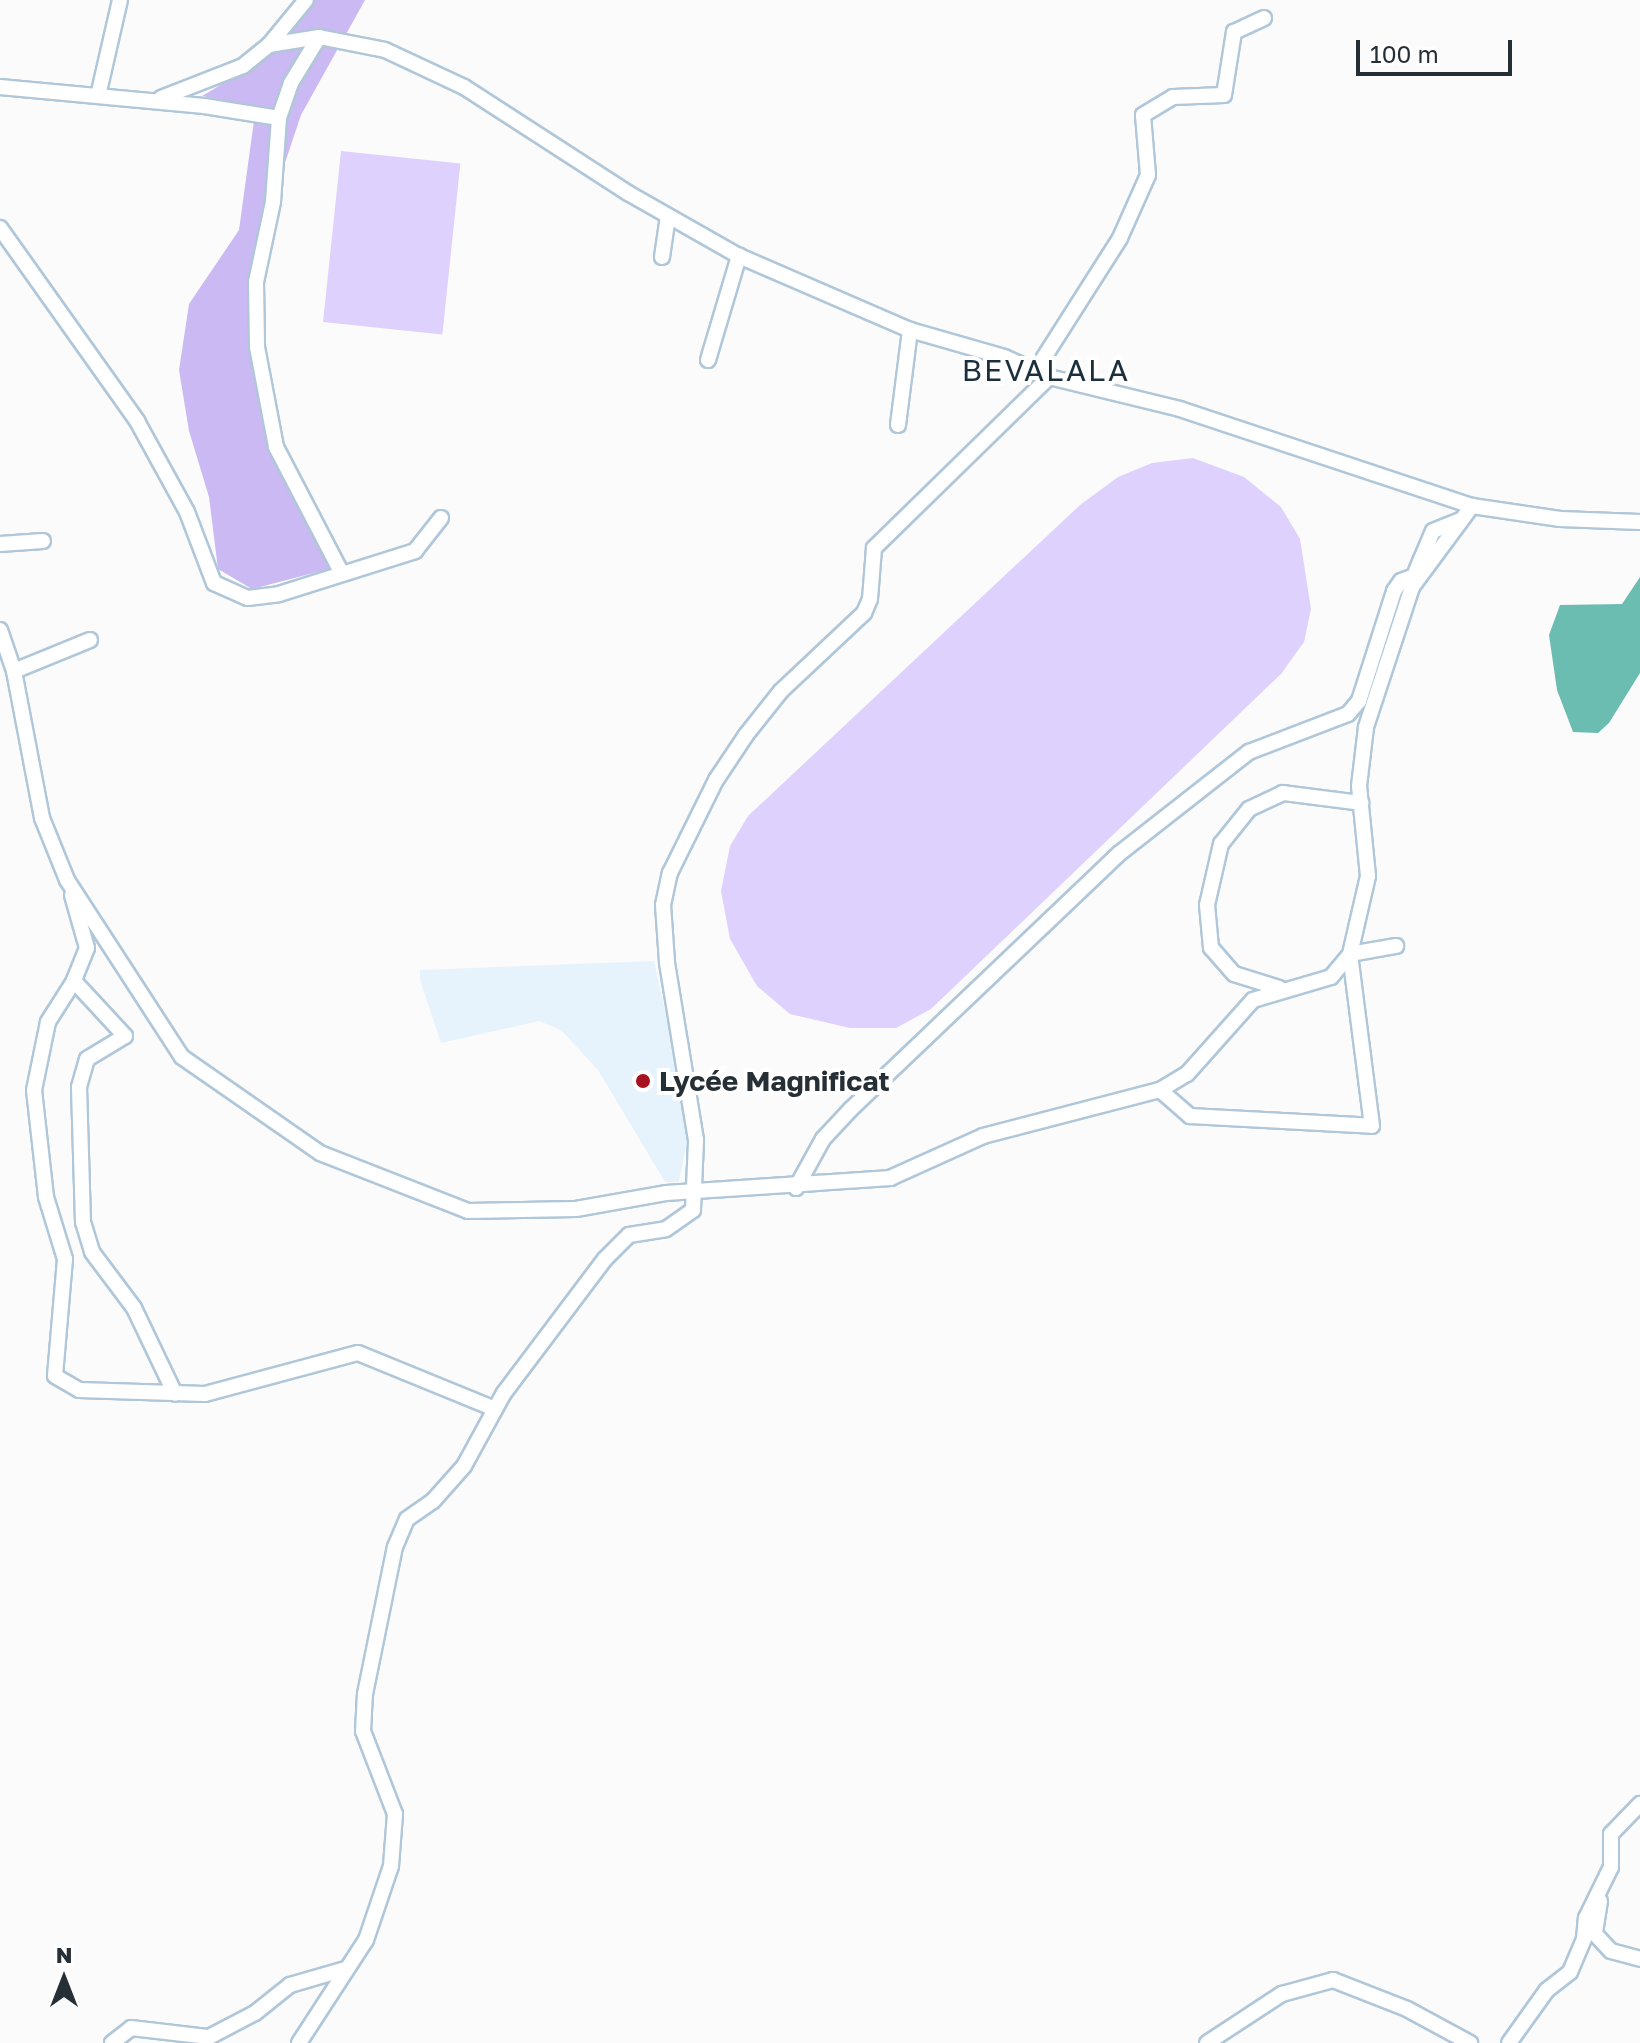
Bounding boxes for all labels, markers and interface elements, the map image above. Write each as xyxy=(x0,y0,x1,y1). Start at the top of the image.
scale bar xyxy=(1360,24,1516,74)
text: 100 m xyxy=(1370,39,1439,68)
district label: BEVALALA xyxy=(962,352,1130,388)
place label: Lycée Magnificat xyxy=(659,1064,890,1098)
marker: Lycée Magnificat xyxy=(634,1072,652,1090)
north arrow xyxy=(24,1939,104,2019)
text: N xyxy=(56,1941,72,1968)

